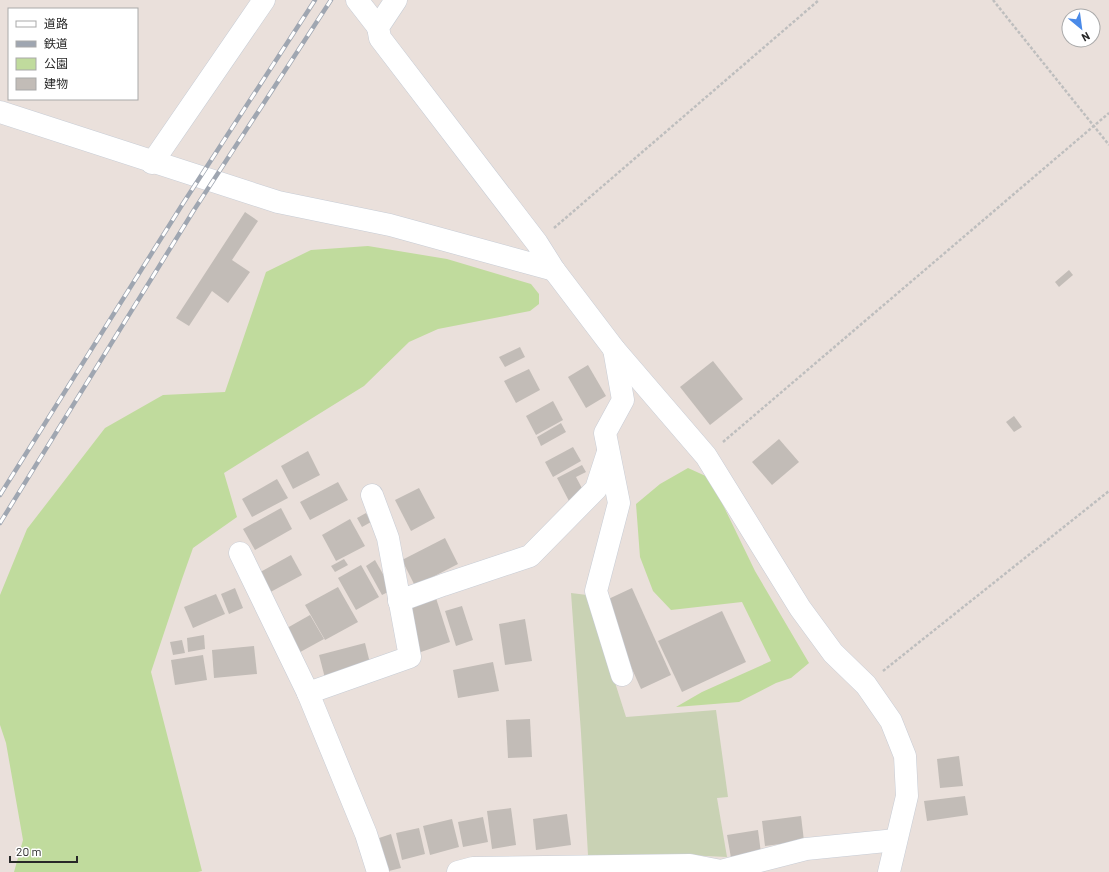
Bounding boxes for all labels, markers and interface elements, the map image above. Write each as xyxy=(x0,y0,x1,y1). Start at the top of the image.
legend xyxy=(8,8,138,100)
north arrow xyxy=(1061,8,1101,48)
text: 道路 xyxy=(44,16,68,30)
text: N xyxy=(1080,30,1092,45)
text: 鉄道 xyxy=(44,36,68,50)
text: 公園 xyxy=(44,56,68,70)
text: 建物 xyxy=(44,76,68,90)
scale bar xyxy=(10,838,77,864)
text: 20 m xyxy=(16,844,42,858)

